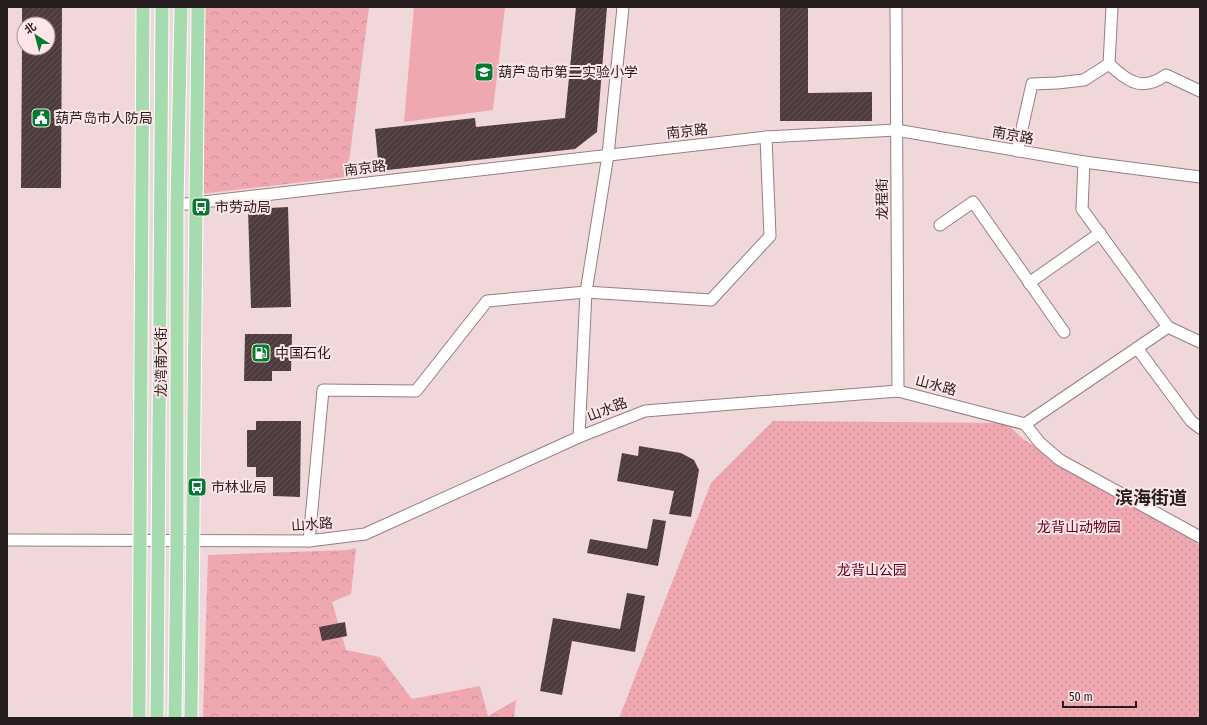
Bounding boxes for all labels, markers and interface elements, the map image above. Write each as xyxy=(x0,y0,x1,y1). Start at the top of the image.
north arrow xyxy=(16,16,56,56)
text: 北 xyxy=(22,20,39,37)
school or university icon: 葫芦岛市第二实验小学 xyxy=(473,61,495,83)
place label: 葫芦岛市第二实验小学 xyxy=(498,64,638,81)
public building icon: 葫芦岛市人防局 xyxy=(30,107,52,129)
place label: 葫芦岛市人防局 xyxy=(55,110,153,127)
street label: 南京路 xyxy=(665,121,709,142)
street label: 南京路 xyxy=(991,123,1035,148)
street label: 南京路 xyxy=(343,158,387,179)
street label: 龙程街 xyxy=(874,178,891,220)
bus stop icon: 市劳动局 xyxy=(190,196,212,218)
place label: 市劳动局 xyxy=(215,199,271,216)
street label: 龙湾南大街 xyxy=(153,327,170,397)
fuel station icon: 中国石化 xyxy=(250,342,272,364)
place label: 中国石化 xyxy=(275,345,331,362)
street label: 山水路 xyxy=(913,372,958,399)
street label: 山水路 xyxy=(585,394,630,425)
bus stop icon: 市林业局 xyxy=(186,476,208,498)
place label: 市林业局 xyxy=(211,479,267,496)
district label: 滨海街道 xyxy=(1115,487,1187,509)
street label: 山水路 xyxy=(290,515,334,534)
park label: 龙背山动物园 xyxy=(1037,519,1121,536)
park label: 龙背山公园 xyxy=(837,562,907,579)
scale bar xyxy=(1063,683,1136,709)
text: 50 m xyxy=(1069,690,1093,704)

